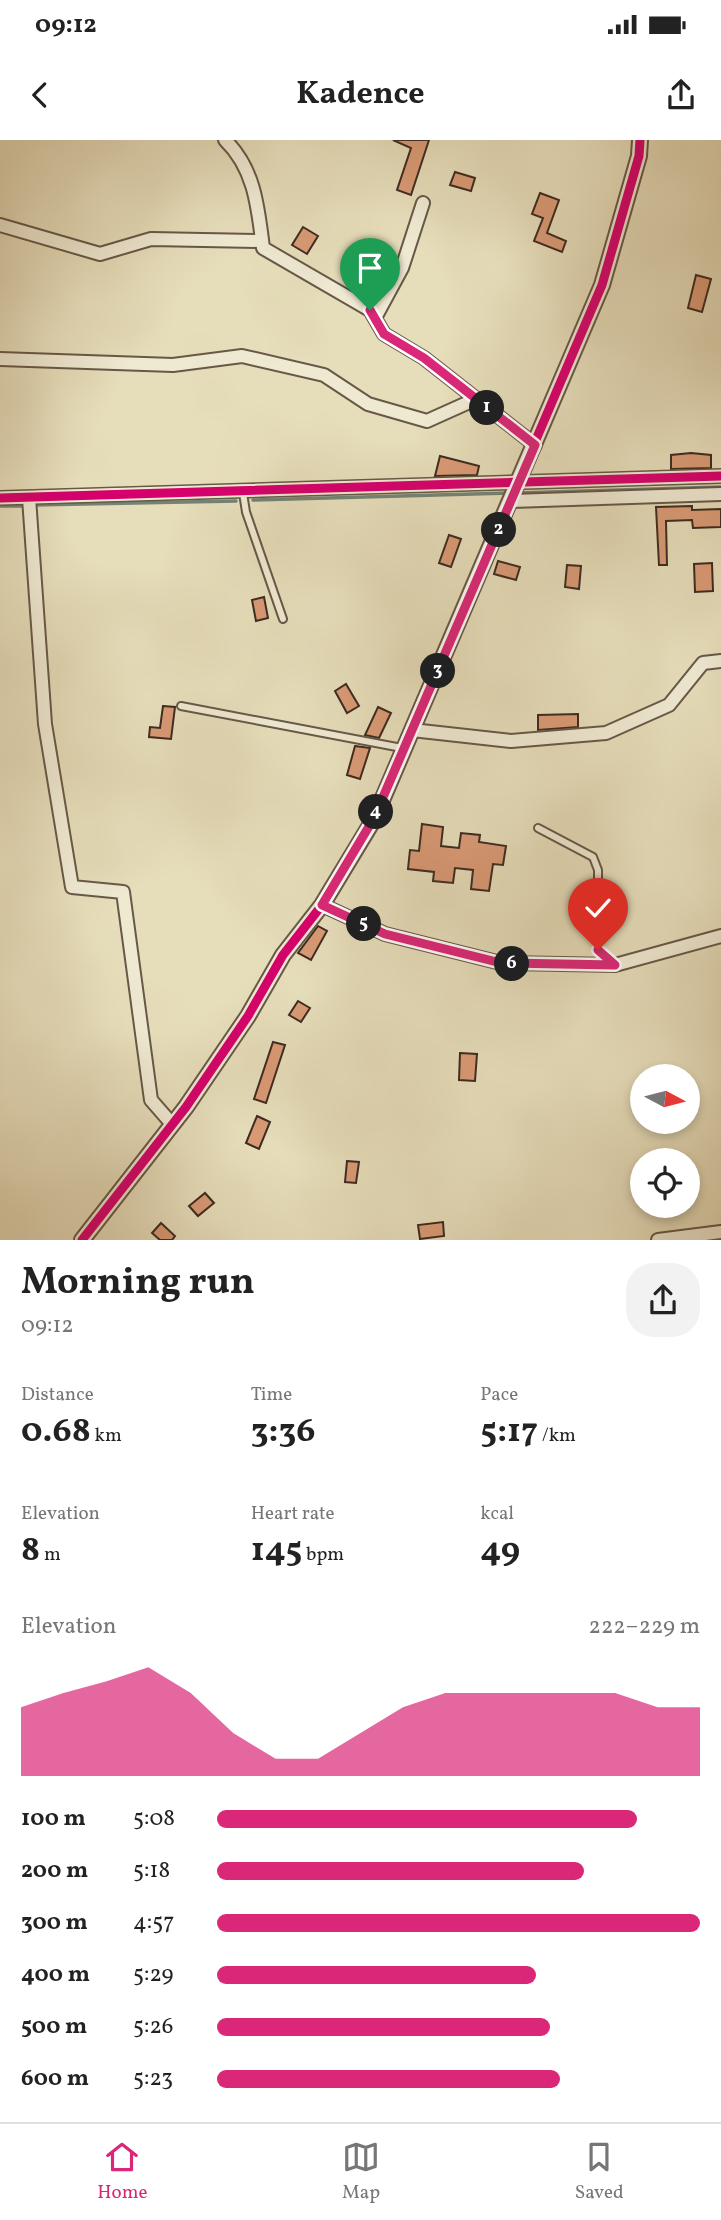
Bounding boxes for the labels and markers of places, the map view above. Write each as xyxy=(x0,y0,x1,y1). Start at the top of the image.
pin xyxy=(340,238,400,310)
pin: 1 xyxy=(470,390,504,426)
pin: 2 xyxy=(482,512,516,548)
pin: 3 xyxy=(420,654,456,688)
pin: 4 xyxy=(358,794,394,830)
pin xyxy=(568,878,628,950)
pin: 5 xyxy=(346,906,382,942)
pin: 6 xyxy=(494,946,530,982)

